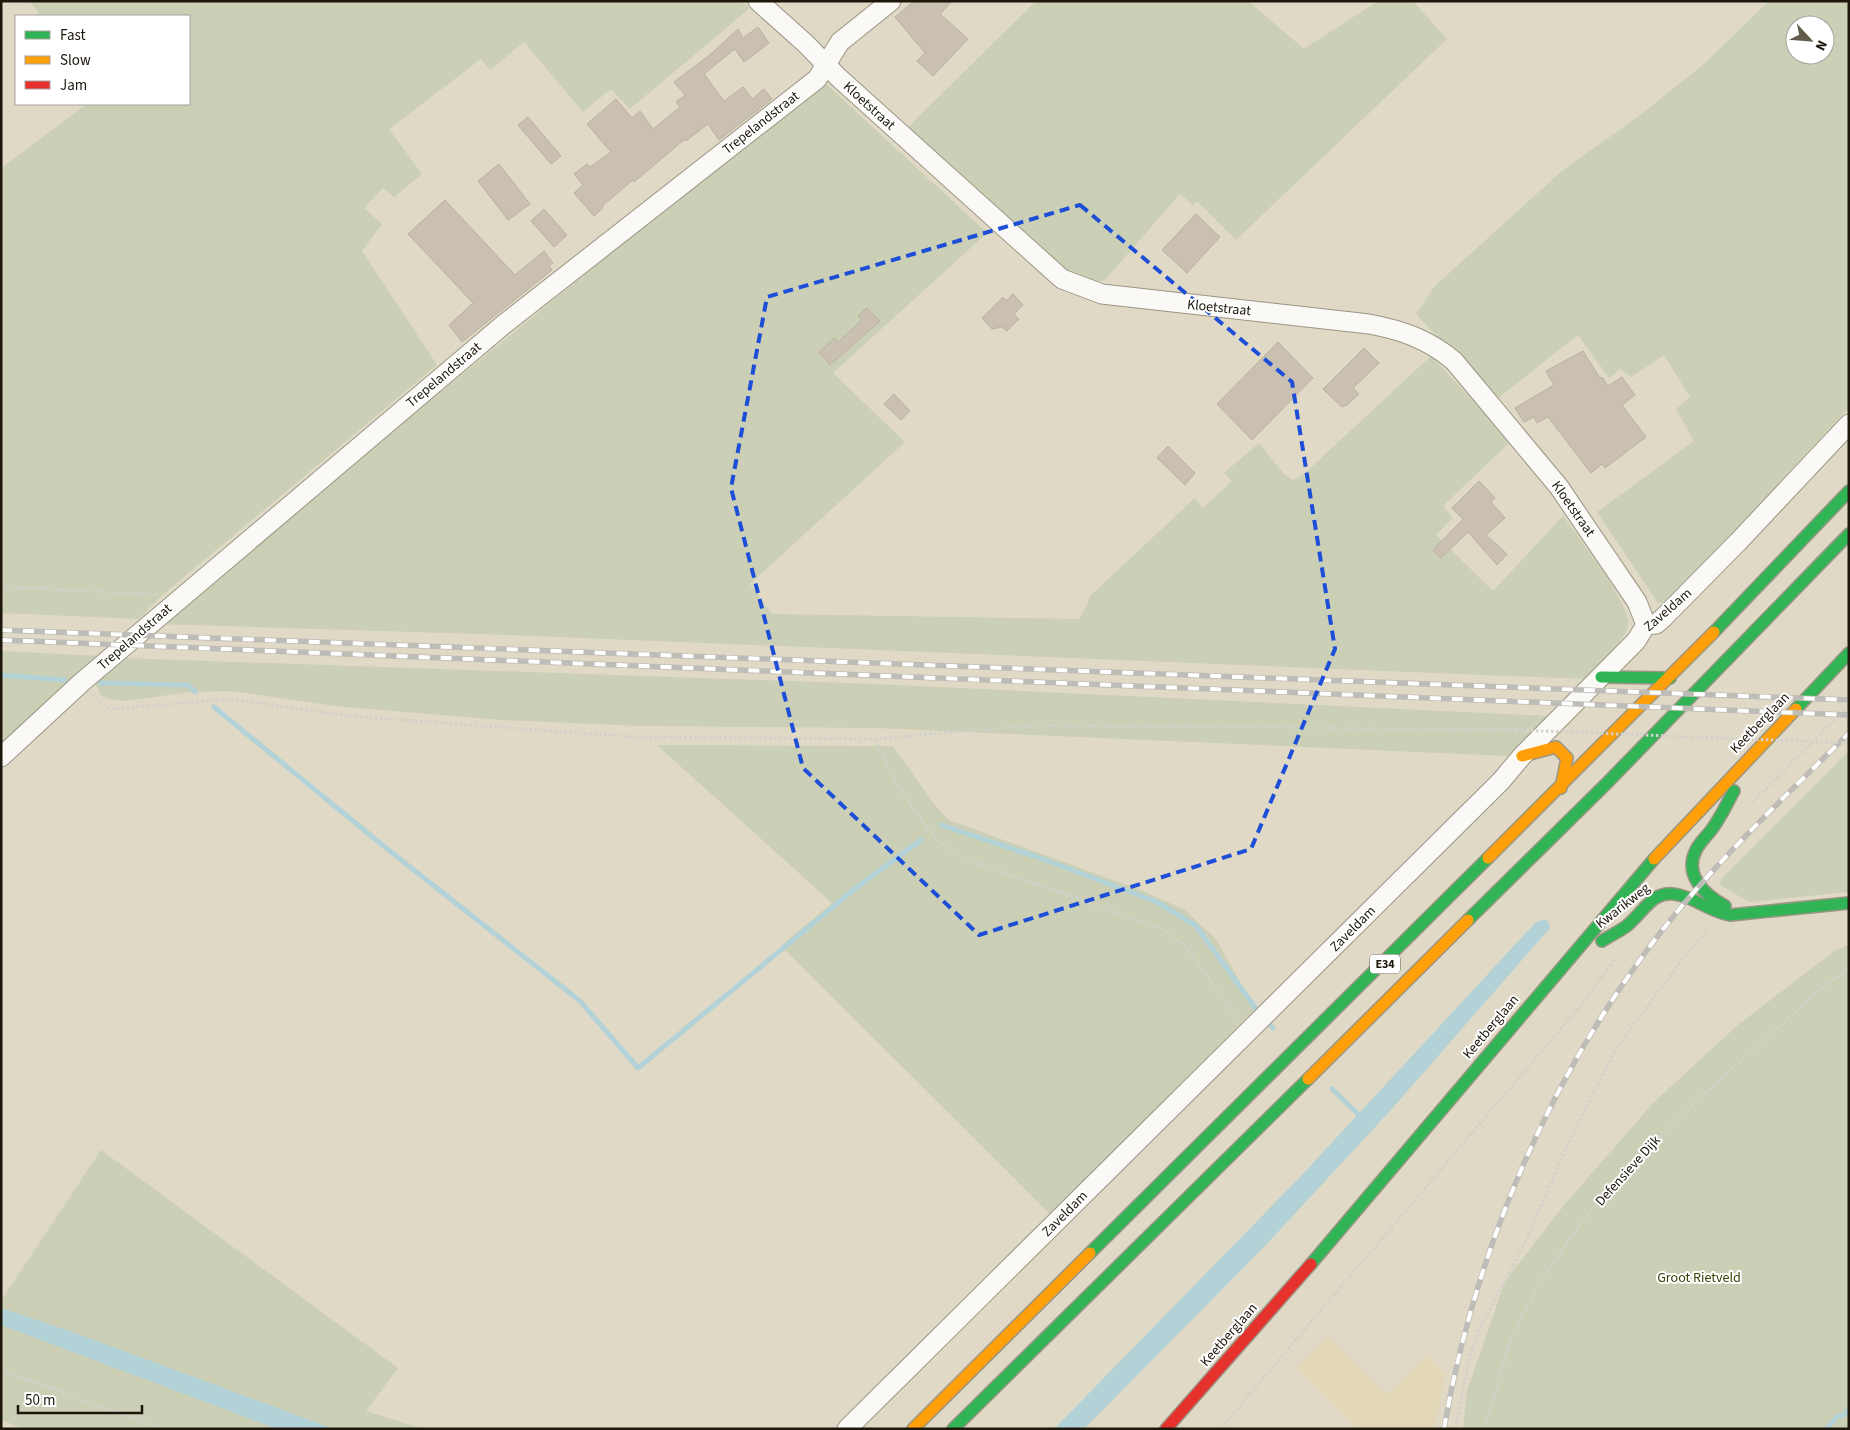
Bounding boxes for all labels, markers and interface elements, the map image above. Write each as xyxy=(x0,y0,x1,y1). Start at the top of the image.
legend xyxy=(15,15,190,105)
north arrow xyxy=(1785,15,1835,65)
text: Fast xyxy=(60,25,86,46)
text: N xyxy=(1810,37,1832,54)
text: Slow xyxy=(60,50,91,71)
text: Jam xyxy=(60,75,87,96)
street label: Kloetstraat xyxy=(838,77,900,135)
street label: Trepelandstraat xyxy=(718,86,804,159)
street label: Kloetstraat xyxy=(1186,295,1252,321)
street label: Trepelandstraat xyxy=(402,337,486,412)
street label: Kloetstraat xyxy=(1546,477,1600,541)
street label: Zaveldam xyxy=(1640,583,1696,637)
street label: Trepelandstraat xyxy=(93,599,177,675)
street label: Keetberglaan xyxy=(1726,688,1794,758)
street label: Kwarikweg xyxy=(1592,878,1654,934)
street label: Zaveldam xyxy=(1325,901,1381,957)
road number: E34 xyxy=(1370,954,1400,974)
street label: Keetberglaan xyxy=(1458,991,1524,1063)
street label: Defensieve Dijk xyxy=(1591,1131,1665,1211)
street label: Zaveldam xyxy=(1037,1186,1093,1242)
park label: Groot Rietveld xyxy=(1657,1268,1741,1288)
street label: Keetberglaan xyxy=(1196,1299,1262,1371)
scale bar xyxy=(18,1382,141,1414)
text: 50 m xyxy=(25,1390,55,1411)

